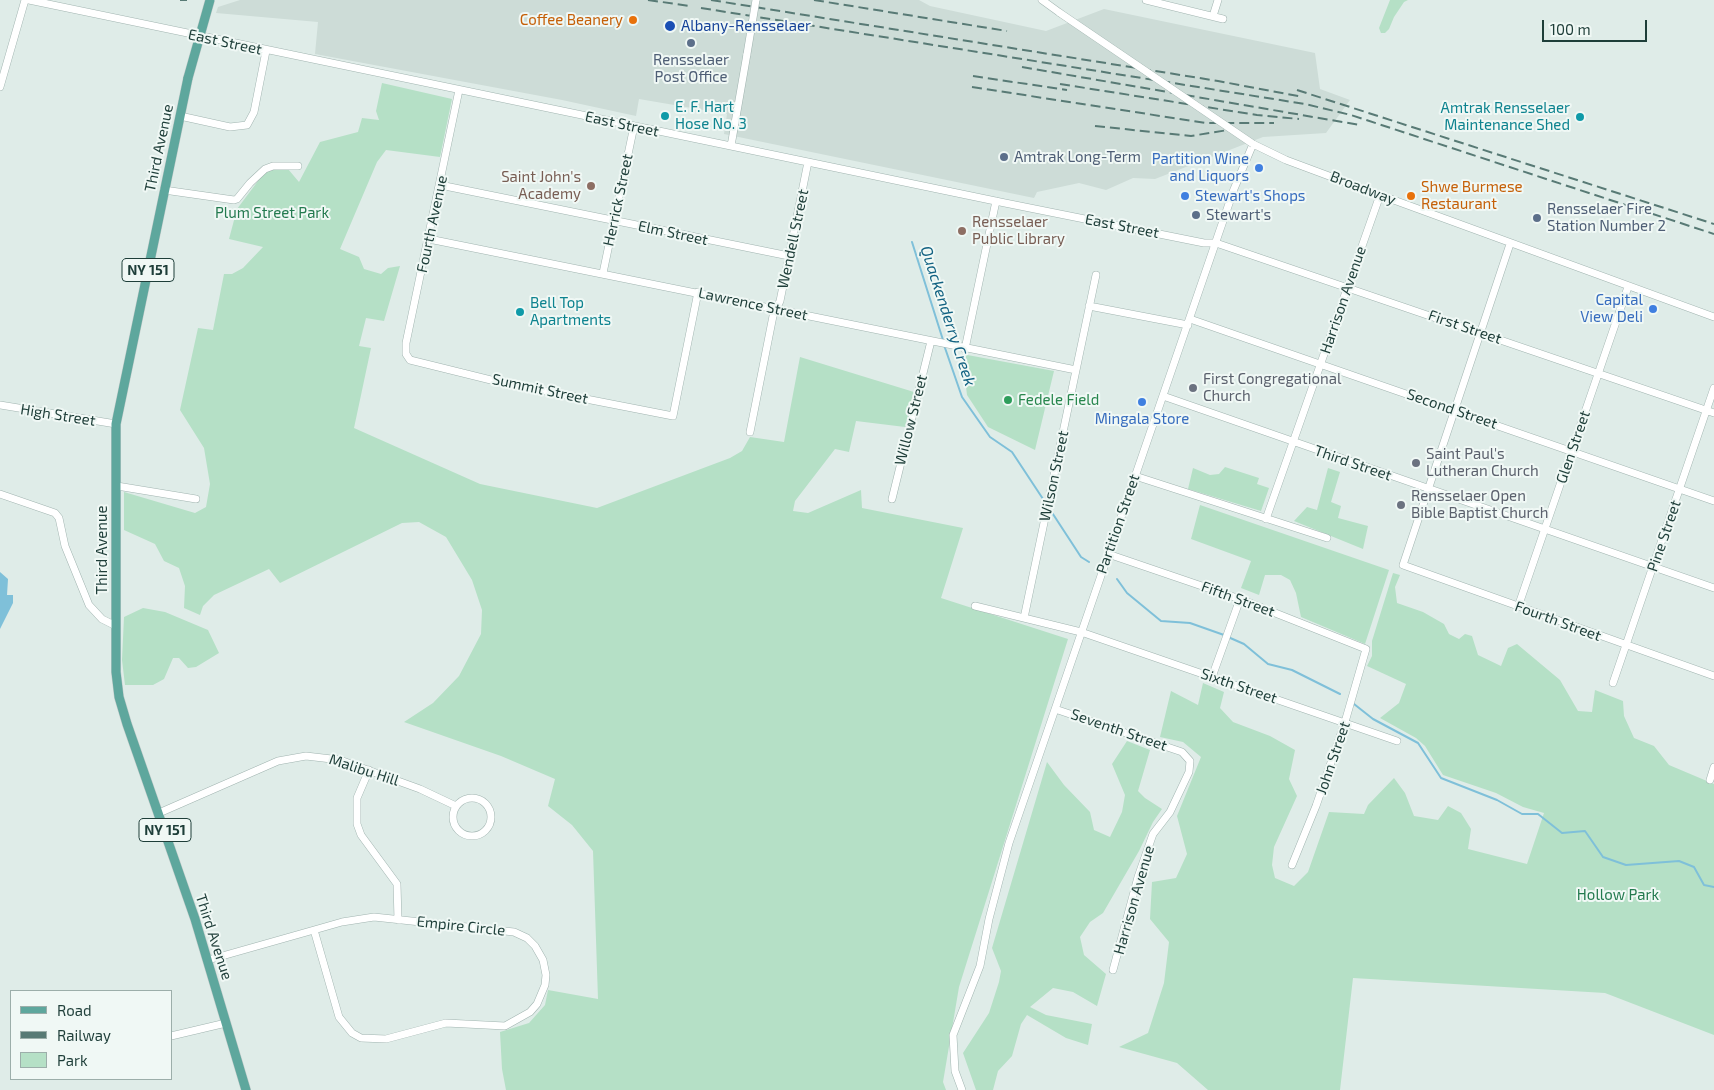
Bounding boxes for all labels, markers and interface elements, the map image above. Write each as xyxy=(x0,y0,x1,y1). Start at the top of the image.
scale bar xyxy=(1544,10,1649,42)
place label: Coffee Beanery xyxy=(520,11,623,29)
marker: Coffee Beanery xyxy=(627,14,639,26)
place label: Albany-Rensselaer xyxy=(681,17,811,35)
marker: Albany-Rensselaer xyxy=(663,19,677,33)
text: 100 m xyxy=(1550,20,1591,38)
street label: East Street xyxy=(186,25,264,59)
marker: Rensselaer Post Office xyxy=(685,37,697,49)
place label: Rensselaer Post Office xyxy=(653,51,729,86)
place label: E. F. Hart Hose No. 3 xyxy=(675,98,747,133)
place label: Amtrak Rensselaer Maintenance Shed xyxy=(1441,99,1570,134)
street label: Third Avenue xyxy=(141,102,177,194)
street label: East Street xyxy=(583,107,661,141)
marker: E. F. Hart Hose No. 3 xyxy=(659,110,671,122)
marker: Amtrak Rensselaer Maintenance Shed xyxy=(1574,111,1586,123)
place label: Amtrak Long-Term xyxy=(1014,148,1141,166)
place label: Partition Wine and Liquors xyxy=(1152,150,1249,185)
marker: Amtrak Long-Term xyxy=(998,151,1010,163)
street label: Herrick Street xyxy=(599,152,637,248)
marker: Partition Wine and Liquors xyxy=(1253,162,1265,174)
street label: Broadway xyxy=(1328,167,1398,209)
place label: Saint John's Academy xyxy=(501,168,581,203)
street label: Fourth Avenue xyxy=(413,174,451,274)
place label: Shwe Burmese Restaurant xyxy=(1421,178,1523,213)
marker: Saint John's Academy xyxy=(585,180,597,192)
place label: Stewart's Shops xyxy=(1195,187,1305,205)
street label: Wendell Street xyxy=(774,188,812,290)
marker: Stewart's Shops xyxy=(1179,190,1191,202)
marker: Shwe Burmese Restaurant xyxy=(1405,190,1417,202)
place label: Rensselaer Fire Station Number 2 xyxy=(1547,200,1666,235)
park label: Plum Street Park xyxy=(215,204,329,222)
place label: Stewart's xyxy=(1206,206,1271,224)
marker: Stewart's xyxy=(1190,209,1202,221)
street label: East Street xyxy=(1083,210,1161,242)
marker: Rensselaer Fire Station Number 2 xyxy=(1531,212,1543,224)
place label: Rensselaer Public Library xyxy=(972,213,1065,248)
street label: Elm Street xyxy=(636,217,710,249)
marker: Rensselaer Public Library xyxy=(956,225,968,237)
water label: Quackenderry Creek xyxy=(916,244,980,388)
street label: Harrison Avenue xyxy=(1316,244,1370,356)
road number: NY 151 xyxy=(122,258,174,282)
street label: Lawrence Street xyxy=(697,284,809,324)
place label: Capital View Deli xyxy=(1580,291,1643,326)
place label: Bell Top Apartments xyxy=(530,294,611,329)
marker: Capital View Deli xyxy=(1647,303,1659,315)
marker: Bell Top Apartments xyxy=(514,306,526,318)
street label: First Street xyxy=(1426,306,1504,348)
street label: Summit Street xyxy=(490,370,590,408)
place label: First Congregational Church xyxy=(1203,370,1341,405)
street label: Willow Street xyxy=(891,373,931,467)
marker: First Congregational Church xyxy=(1187,382,1199,394)
street label: Second Street xyxy=(1404,385,1500,433)
place label: Fedele Field xyxy=(1018,391,1099,409)
marker: Fedele Field xyxy=(1002,394,1014,406)
marker: Mingala Store xyxy=(1136,396,1148,408)
street label: High Street xyxy=(19,400,97,430)
street label: Glen Street xyxy=(1552,408,1594,486)
place label: Mingala Store xyxy=(1095,410,1189,428)
street label: Wilson Street xyxy=(1036,429,1072,523)
street label: Third Street xyxy=(1312,441,1394,485)
place label: Saint Paul's Lutheran Church xyxy=(1426,445,1539,480)
marker: Saint Paul's Lutheran Church xyxy=(1410,457,1422,469)
street label: Partition Street xyxy=(1093,472,1143,576)
place label: Rensselaer Open Bible Baptist Church xyxy=(1411,487,1548,522)
street label: Pine Street xyxy=(1643,498,1685,574)
marker: Rensselaer Open Bible Baptist Church xyxy=(1395,499,1407,511)
street label: Third Avenue xyxy=(93,505,111,595)
street label: Fifth Street xyxy=(1199,577,1277,621)
street label: Fourth Street xyxy=(1512,597,1604,645)
street label: Sixth Street xyxy=(1198,665,1280,707)
street label: Seventh Street xyxy=(1069,705,1169,755)
street label: John Street xyxy=(1312,719,1354,797)
street label: Malibu Hill xyxy=(327,750,401,790)
road number: NY 151 xyxy=(139,818,191,842)
street label: Harrison Avenue xyxy=(1110,843,1158,957)
park label: Hollow Park xyxy=(1577,886,1659,904)
street label: Third Avenue xyxy=(192,892,236,982)
street label: Empire Circle xyxy=(416,912,506,940)
legend xyxy=(10,990,172,1080)
text: Road xyxy=(57,1001,92,1019)
text: Railway xyxy=(57,1026,111,1044)
text: Park xyxy=(57,1051,88,1069)

